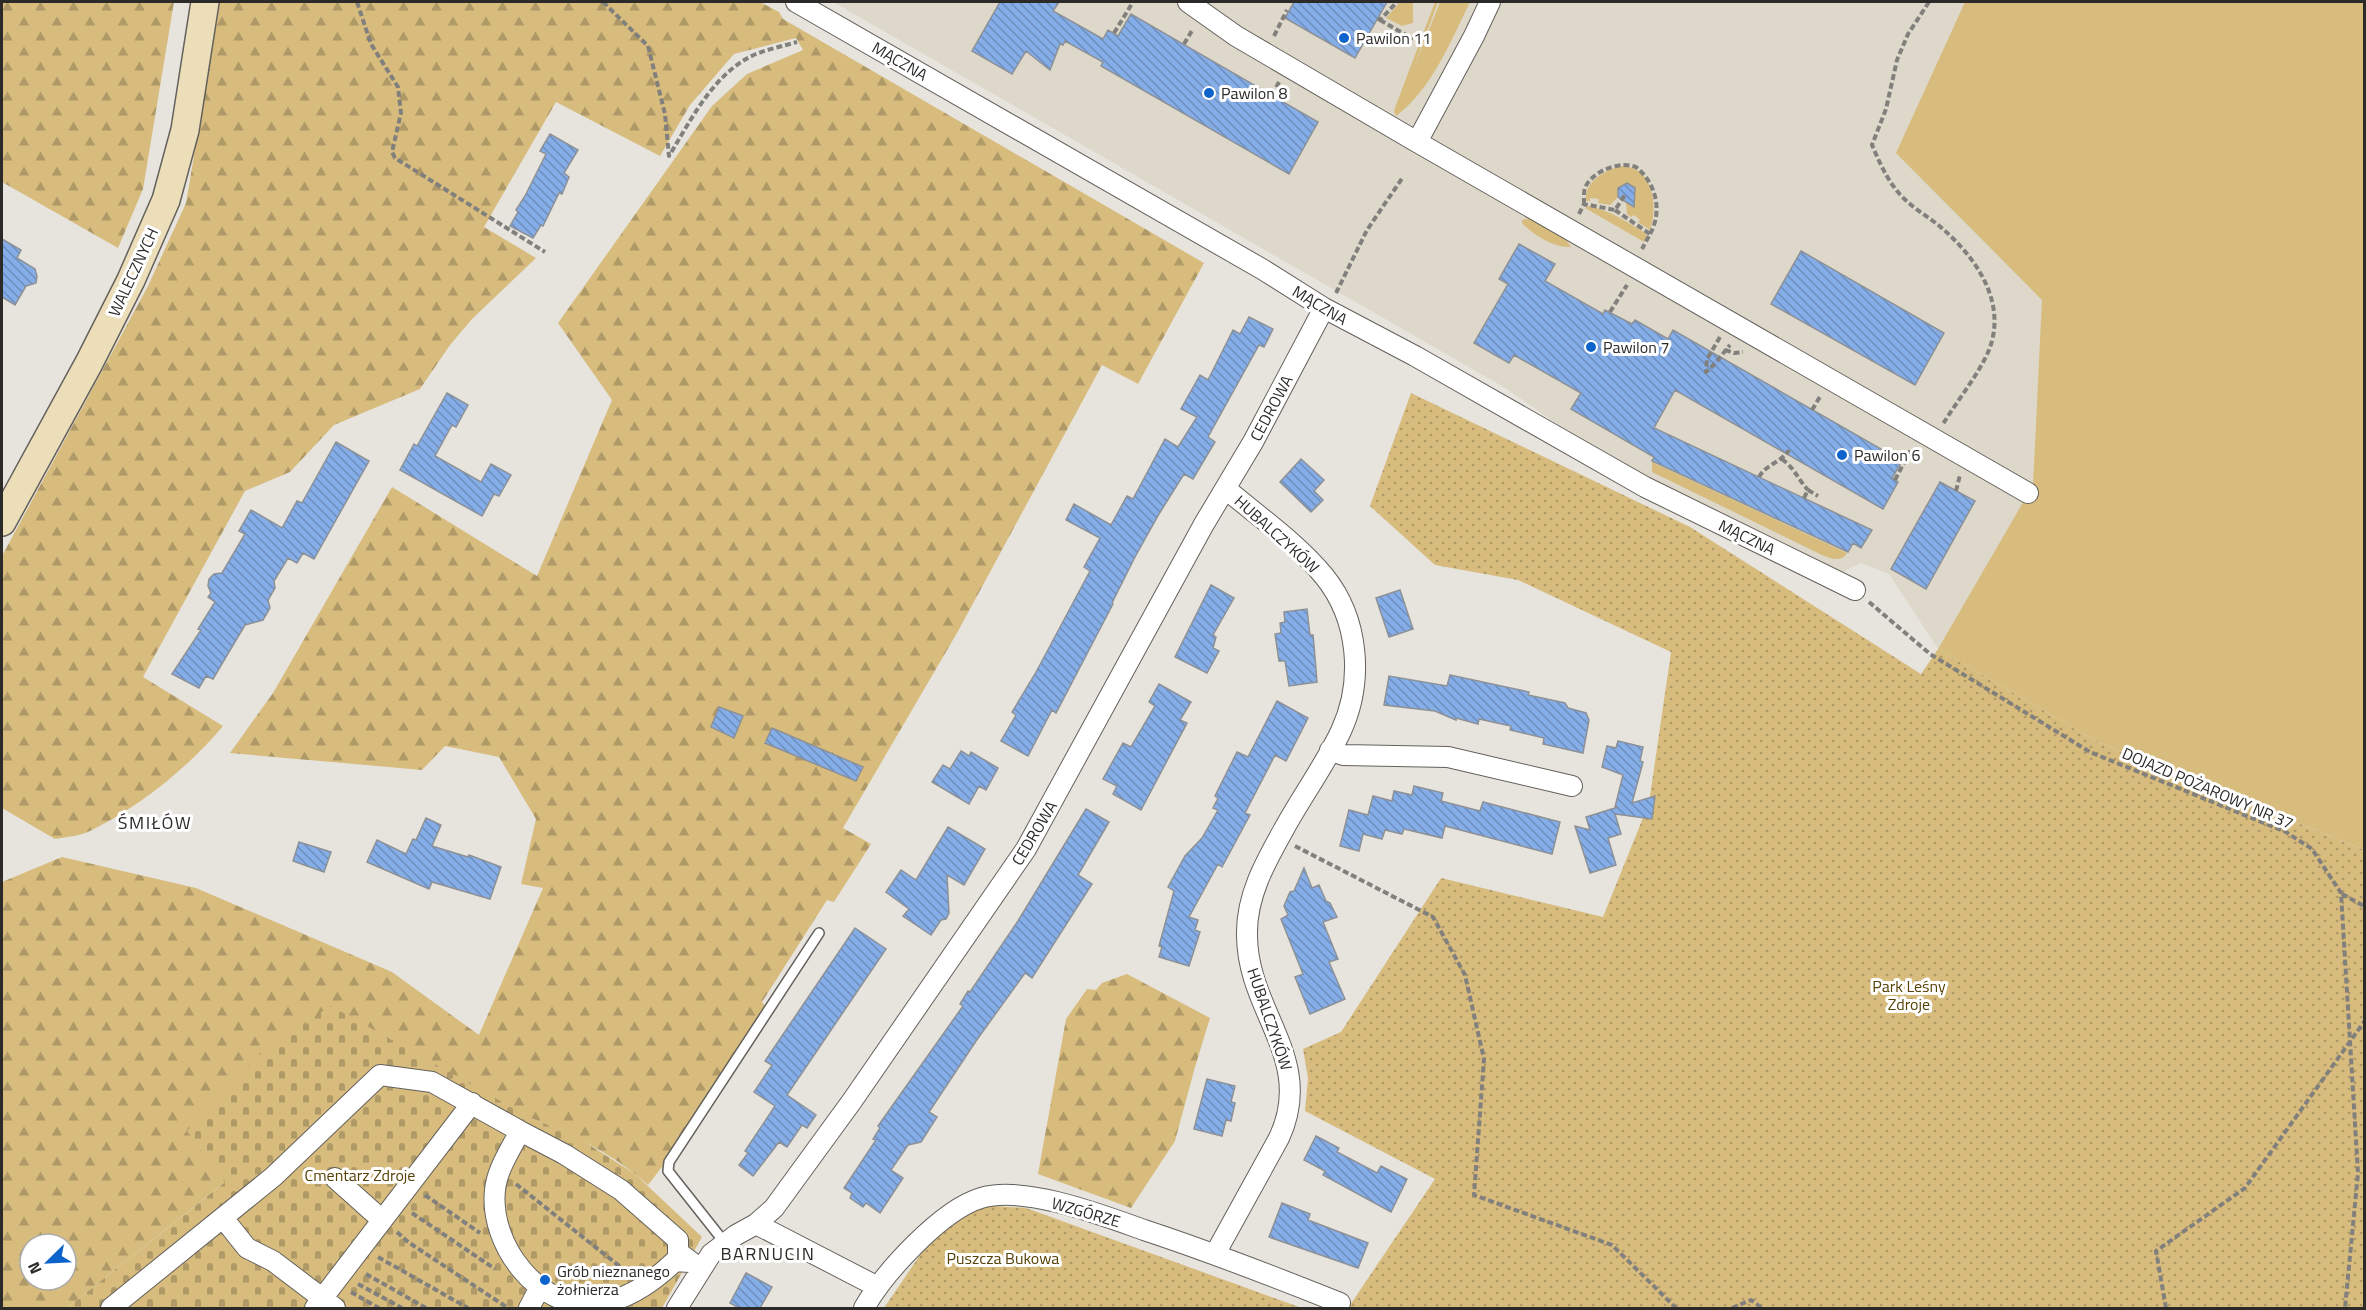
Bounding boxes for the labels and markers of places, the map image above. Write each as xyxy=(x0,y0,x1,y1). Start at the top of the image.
place label: Pawilon 11 xyxy=(1356,26,1431,50)
marker: Pawilon 11 xyxy=(1337,31,1351,45)
place label: Pawilon 8 xyxy=(1221,81,1287,105)
marker: Pawilon 8 xyxy=(1202,86,1216,100)
place label: Pawilon 7 xyxy=(1603,335,1669,359)
marker: Pawilon 7 xyxy=(1584,340,1598,354)
place label: Pawilon 6 xyxy=(1854,443,1920,467)
marker: Pawilon 6 xyxy=(1835,448,1849,462)
place label: Grób nieznanego żołnierza xyxy=(557,1259,670,1301)
marker: Grób nieznanego żołnierza xyxy=(538,1273,552,1287)

